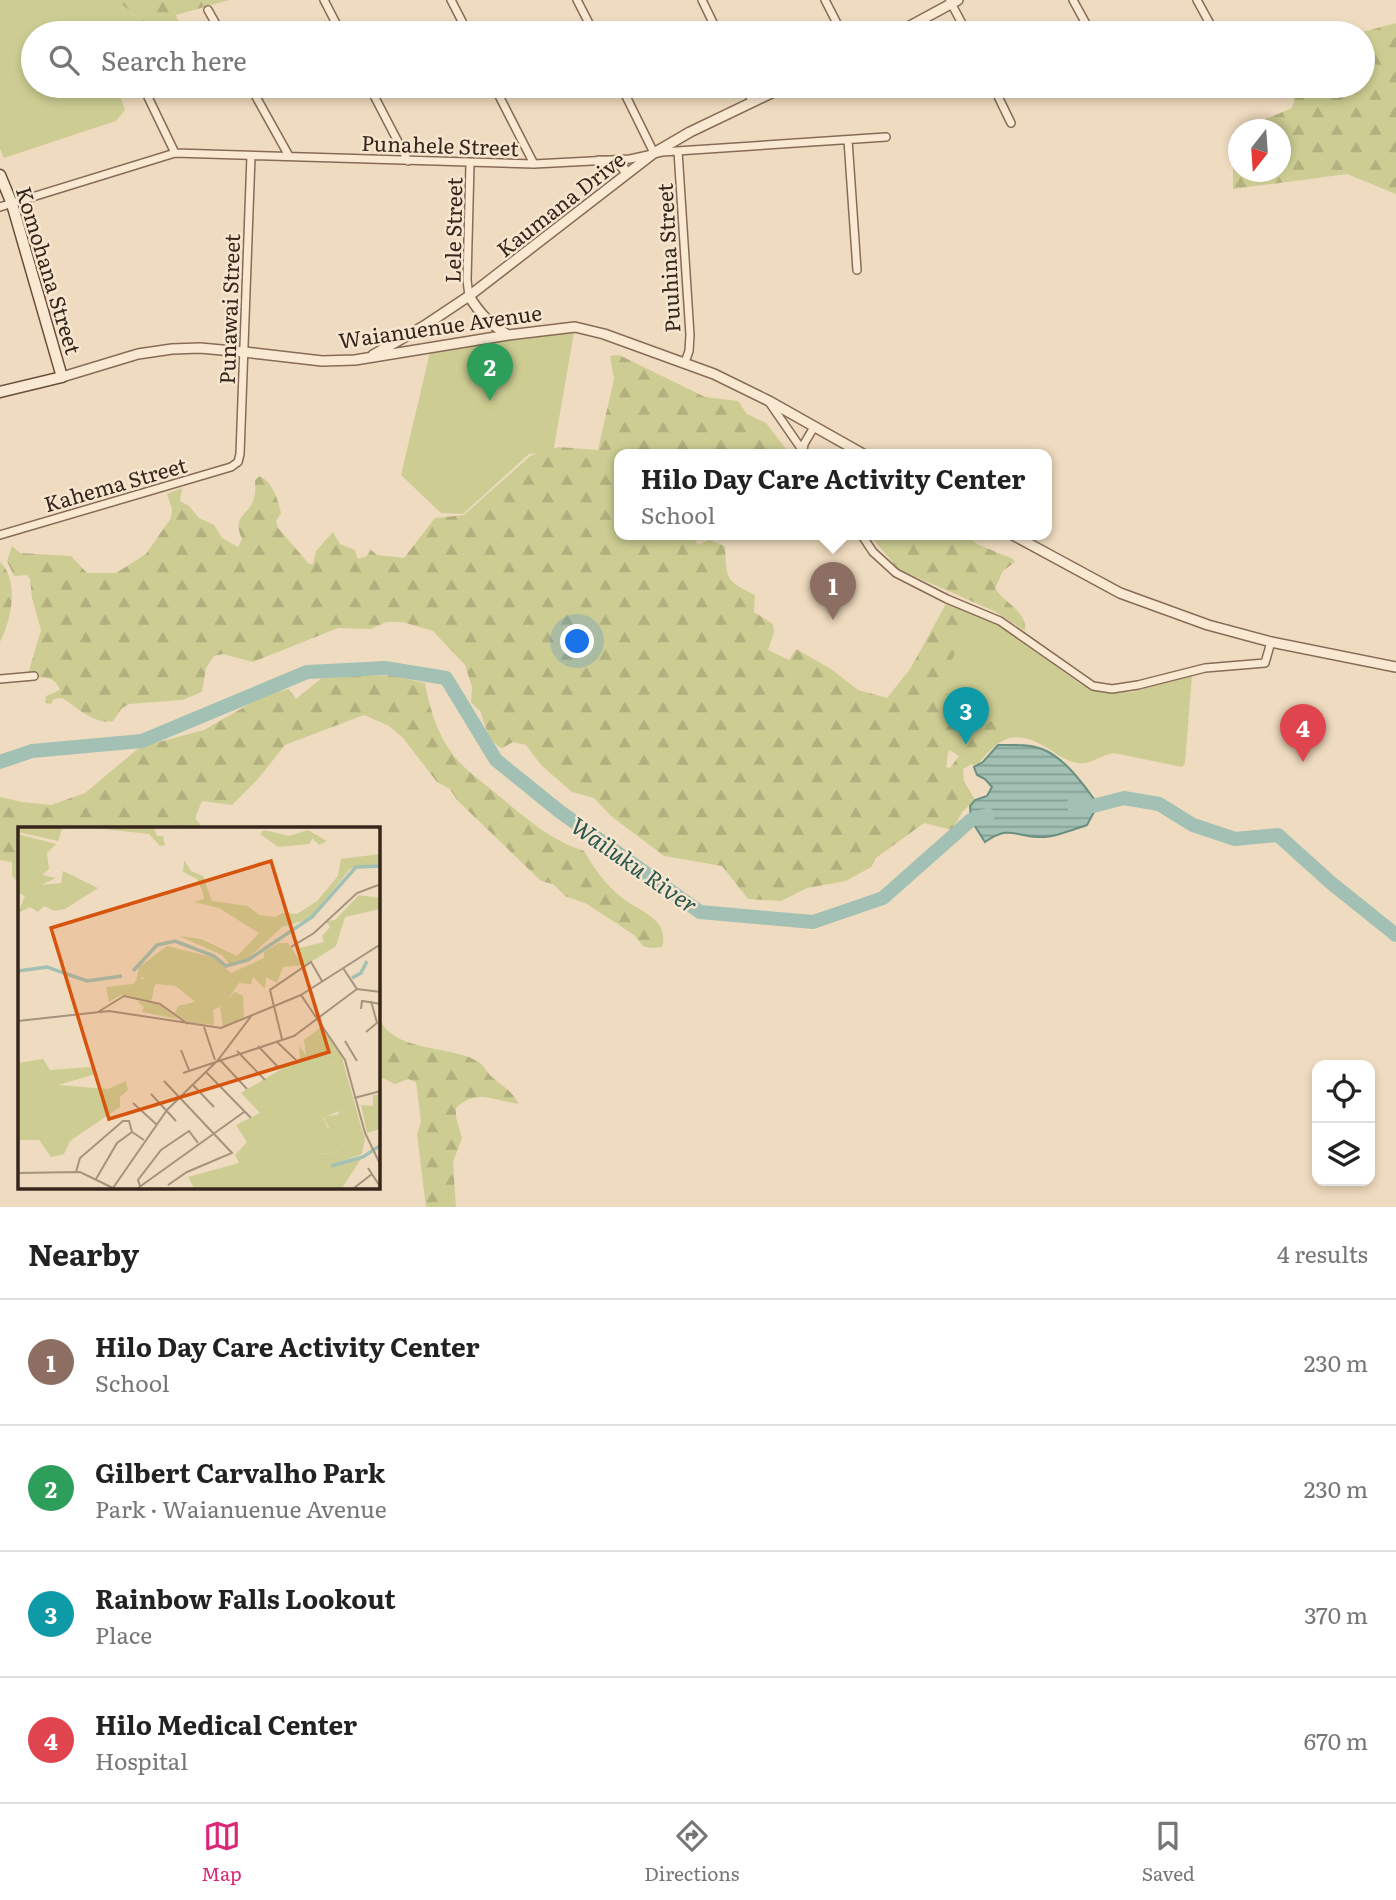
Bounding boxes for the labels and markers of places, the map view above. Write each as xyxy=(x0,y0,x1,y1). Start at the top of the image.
pin: 2 xyxy=(467,343,513,401)
pin: 1 xyxy=(810,562,856,620)
pin: 3 xyxy=(943,687,989,745)
pin: 4 xyxy=(1280,704,1326,762)

